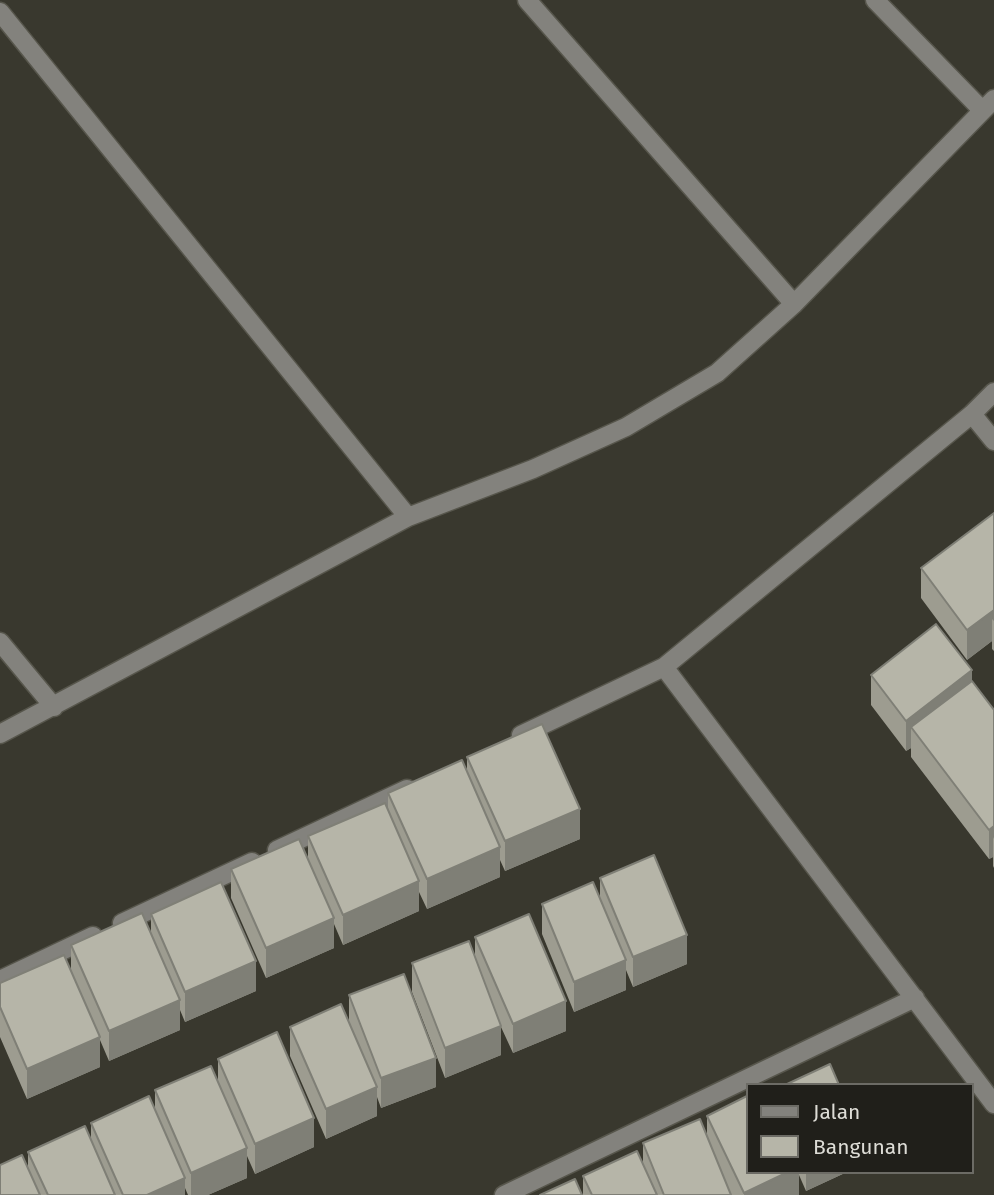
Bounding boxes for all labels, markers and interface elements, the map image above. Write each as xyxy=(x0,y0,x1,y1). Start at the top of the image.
legend xyxy=(746,1083,973,1174)
text: Jalan xyxy=(813,1099,860,1125)
text: Bangunan xyxy=(813,1134,908,1160)

